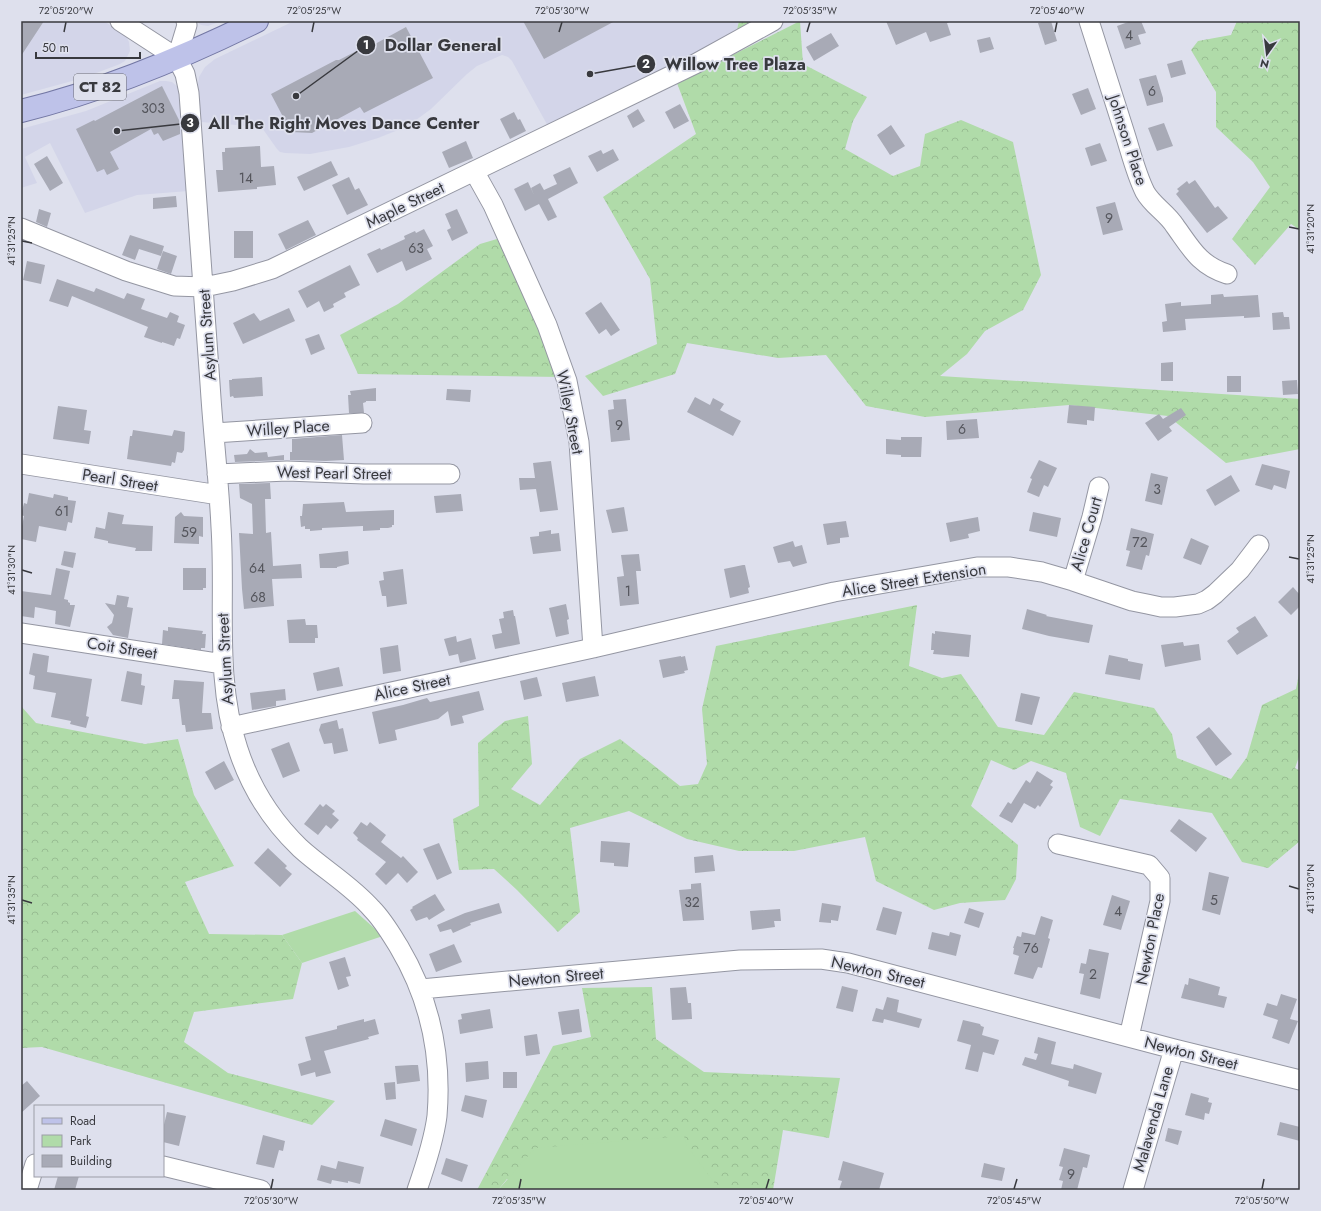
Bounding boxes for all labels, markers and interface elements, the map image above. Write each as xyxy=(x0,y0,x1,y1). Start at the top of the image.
text: 72°05'20"W xyxy=(39,3,93,18)
text: 72°05'25"W xyxy=(287,3,341,18)
text: 72°05'30"W xyxy=(535,3,589,18)
text: 72°05'35"W xyxy=(783,3,837,18)
text: 72°05'40"W xyxy=(1030,3,1084,18)
house number: 4 xyxy=(1125,25,1133,45)
callout: Dollar General xyxy=(356,31,509,60)
text: Dollar General xyxy=(385,33,501,57)
scale bar xyxy=(36,34,140,60)
north arrow xyxy=(1247,34,1287,74)
text: 1 xyxy=(363,36,369,54)
text: 50 m xyxy=(42,39,69,57)
callout: Willow Tree Plaza xyxy=(636,50,814,79)
text: Willow Tree Plaza xyxy=(664,52,806,76)
text: 2 xyxy=(642,55,650,73)
text: N xyxy=(1258,55,1271,73)
road number: CT 82 xyxy=(74,74,126,100)
house number: 6 xyxy=(1148,81,1156,101)
street label: Johnson Place xyxy=(1102,90,1153,188)
house number: 303 xyxy=(141,98,165,118)
callout: All The Right Moves Dance Center xyxy=(180,108,488,137)
text: All The Right Moves Dance Center xyxy=(207,111,480,135)
text: 3 xyxy=(186,114,194,132)
house number: 14 xyxy=(239,168,253,188)
street label: Maple Street xyxy=(362,176,448,234)
text: 41°31'20"N xyxy=(1303,204,1318,254)
house number: 9 xyxy=(1105,208,1113,228)
text: 41°31'25"N xyxy=(4,216,19,266)
house number: 63 xyxy=(408,238,424,258)
street label: Asylum Street xyxy=(192,288,222,381)
street label: Willey Street xyxy=(551,368,589,456)
street label: Willey Place xyxy=(246,414,330,442)
house number: 9 xyxy=(615,415,623,435)
house number: 6 xyxy=(958,419,966,439)
street label: West Pearl Street xyxy=(277,461,391,485)
street label: Pearl Street xyxy=(80,463,160,497)
house number: 3 xyxy=(1153,479,1161,499)
street label: Alice Court xyxy=(1064,494,1108,574)
house number: 61 xyxy=(55,501,69,521)
house number: 59 xyxy=(181,522,197,542)
house number: 72 xyxy=(1132,532,1148,552)
text: 41°31'25"N xyxy=(1303,534,1318,584)
text: 41°31'30"N xyxy=(4,545,19,595)
street label: Alice Street Extension xyxy=(840,557,988,603)
house number: 64 xyxy=(249,558,265,578)
house number: 1 xyxy=(625,581,631,601)
house number: 68 xyxy=(250,587,266,607)
street label: Asylum Street xyxy=(211,613,239,705)
street label: Coit Street xyxy=(85,631,159,665)
street label: Alice Street xyxy=(372,668,452,706)
text: 41°31'30"N xyxy=(1303,864,1318,914)
text: 41°31'35"N xyxy=(4,875,19,925)
house number: 5 xyxy=(1210,890,1218,910)
street label: Newton Place xyxy=(1130,891,1170,987)
house number: 32 xyxy=(684,892,700,912)
house number: 4 xyxy=(1114,901,1122,921)
house number: 76 xyxy=(1023,938,1039,958)
street label: Newton Street xyxy=(829,950,927,994)
street label: Newton Street xyxy=(508,961,605,993)
house number: 2 xyxy=(1089,964,1097,984)
street label: Newton Street xyxy=(1142,1030,1240,1076)
street label: Malavenda Lane xyxy=(1127,1064,1179,1174)
legend xyxy=(34,1105,164,1177)
text: Road xyxy=(70,1112,96,1130)
text: Park xyxy=(70,1132,92,1150)
text: Building xyxy=(70,1152,112,1170)
house number: 9 xyxy=(1067,1164,1075,1184)
text: 72°05'30"W xyxy=(244,1193,298,1208)
text: 72°05'35"W xyxy=(492,1193,546,1208)
text: 72°05'40"W xyxy=(739,1193,793,1208)
text: 72°05'45"W xyxy=(987,1193,1041,1208)
text: 72°05'50"W xyxy=(1235,1193,1289,1208)

